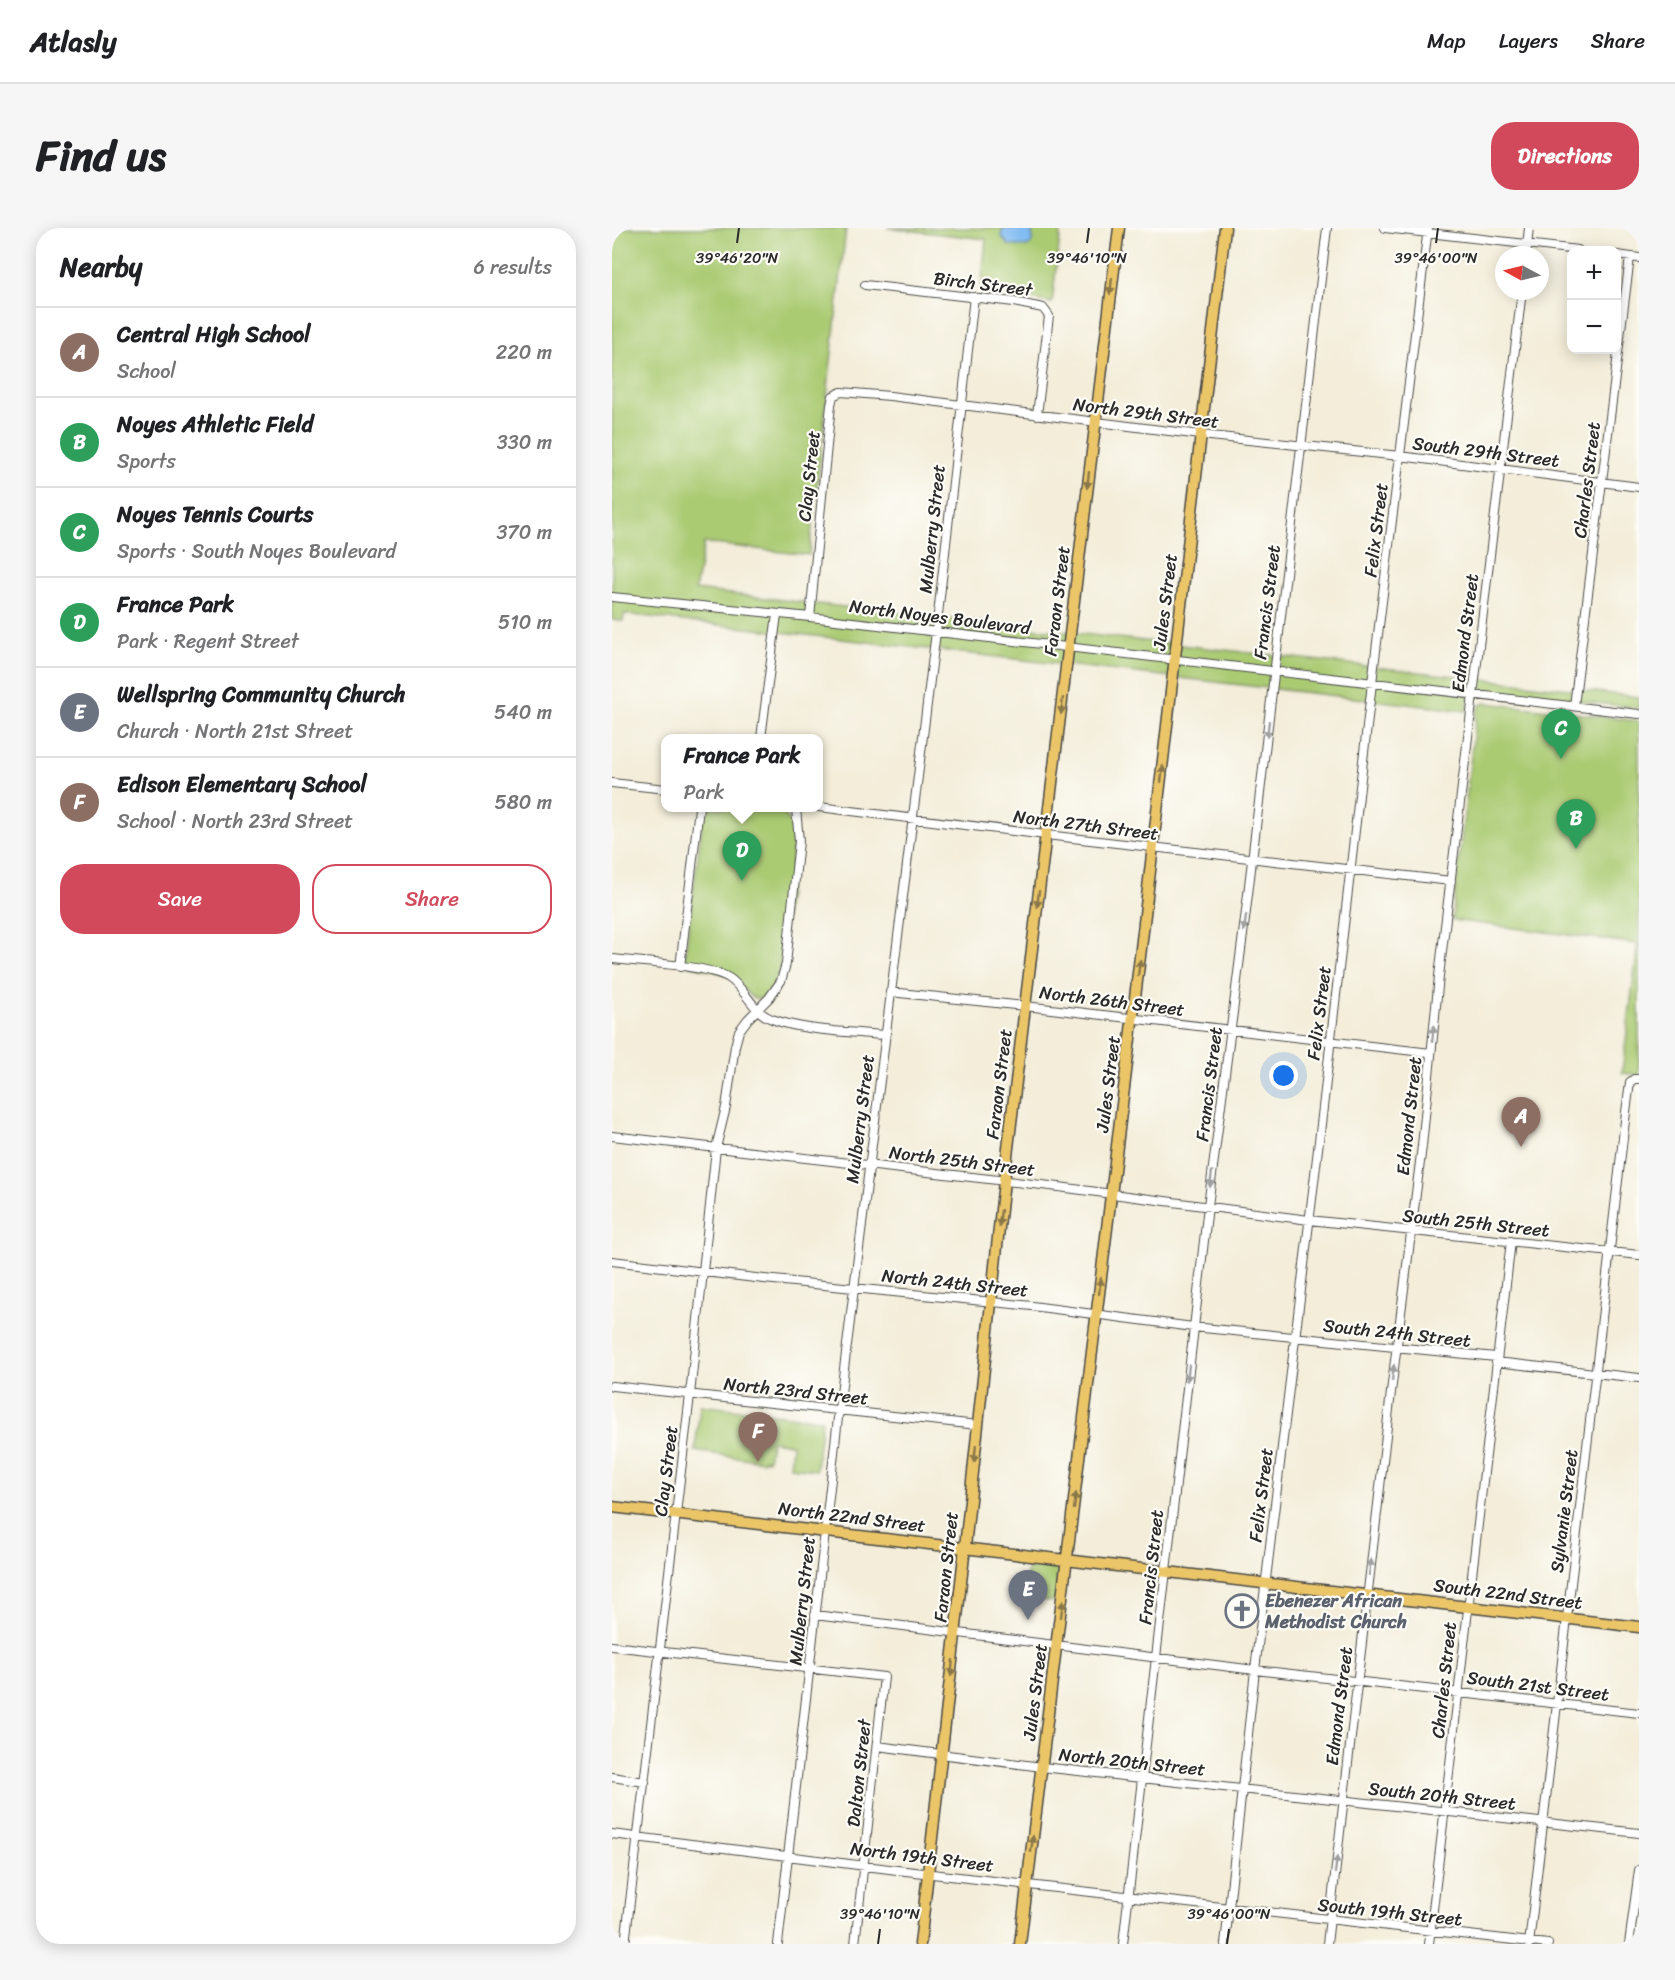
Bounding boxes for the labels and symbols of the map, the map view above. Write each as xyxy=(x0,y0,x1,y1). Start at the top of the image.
text: 39°46'20"N xyxy=(696,245,779,271)
text: 39°46'10"N xyxy=(1047,245,1128,271)
text: 39°46'00"N xyxy=(1395,245,1478,271)
north arrow xyxy=(1495,246,1549,300)
street label: Birch Street xyxy=(932,262,1035,306)
one-way arrow xyxy=(1107,277,1116,296)
street label: North 29th Street xyxy=(1071,388,1221,438)
street label: Charles Street xyxy=(1564,420,1610,540)
street label: South 29th Street xyxy=(1411,427,1561,477)
street label: Clay Street xyxy=(788,429,830,523)
street label: Mulberry Street xyxy=(909,463,955,595)
one-way arrow xyxy=(1083,470,1093,489)
street label: Felix Street xyxy=(1354,481,1398,579)
street label: Francis Street xyxy=(1244,543,1290,661)
street label: Faraon Street xyxy=(1034,544,1080,658)
street label: Jules Street xyxy=(1143,552,1187,653)
street label: Edmond Street xyxy=(1442,572,1488,694)
street label: North Noyes Boulevard xyxy=(848,590,1034,644)
one-way arrow xyxy=(1057,696,1066,715)
pin: C xyxy=(1542,710,1580,759)
one-way arrow xyxy=(1263,720,1272,739)
one-way arrow xyxy=(1157,764,1166,783)
street label: North 27th Street xyxy=(1012,800,1160,850)
pin: B xyxy=(1556,800,1596,849)
pin: D xyxy=(722,832,762,881)
one-way arrow xyxy=(1033,890,1043,909)
one-way arrow xyxy=(1240,914,1250,933)
one-way arrow xyxy=(1134,958,1144,977)
street label: Felix Street xyxy=(1297,964,1341,1062)
street label: North 26th Street xyxy=(1038,976,1186,1026)
one-way arrow xyxy=(1428,1024,1438,1043)
street label: Francis Street xyxy=(1186,1025,1232,1143)
street label: Faraon Street xyxy=(976,1027,1022,1141)
street label: Jules Street xyxy=(1086,1034,1130,1135)
street label: Mulberry Street xyxy=(836,1053,884,1185)
street label: Edmond Street xyxy=(1387,1055,1431,1177)
your location xyxy=(1269,1061,1298,1090)
pin: A xyxy=(1502,1098,1540,1147)
street label: North 25th Street xyxy=(887,1136,1037,1186)
one-way arrow xyxy=(1207,1170,1216,1189)
street label: South 25th Street xyxy=(1401,1199,1551,1247)
one-way arrow xyxy=(995,1209,1005,1228)
street label: North 24th Street xyxy=(880,1259,1030,1307)
one-way arrow xyxy=(1095,1276,1104,1295)
street label: South 24th Street xyxy=(1322,1309,1472,1357)
one-way arrow xyxy=(1183,1363,1193,1382)
one-way arrow xyxy=(1388,1364,1398,1383)
street label: North 23rd Street xyxy=(722,1368,870,1415)
pin: F xyxy=(738,1412,778,1462)
street label: Clay Street xyxy=(645,1424,687,1518)
one-way arrow xyxy=(970,1444,980,1463)
street label: Felix Street xyxy=(1239,1446,1283,1544)
street label: Sylvanie Street xyxy=(1541,1447,1587,1575)
one-way arrow xyxy=(1070,1491,1079,1510)
street label: North 22nd Street xyxy=(777,1492,927,1542)
street label: Francis Street xyxy=(1129,1508,1173,1626)
street label: Faraon Street xyxy=(924,1510,968,1624)
street label: Mulberry Street xyxy=(779,1535,825,1667)
one-way arrow xyxy=(1366,1557,1375,1576)
street label: South 22nd Street xyxy=(1432,1569,1584,1619)
pin: E xyxy=(1008,1570,1048,1620)
place label: Ebenezer African Methodist Church xyxy=(1264,1585,1407,1638)
church icon: Ebenezer African Methodist Church xyxy=(1224,1593,1260,1629)
one-way arrow xyxy=(1057,1600,1067,1619)
street label: Charles Street xyxy=(1422,1620,1466,1740)
street label: Jules Street xyxy=(1013,1642,1057,1743)
street label: Edmond Street xyxy=(1316,1645,1362,1767)
one-way arrow xyxy=(947,1659,956,1678)
street label: South 21st Street xyxy=(1465,1661,1611,1711)
street label: Dalton Street xyxy=(837,1717,881,1828)
street label: North 20th Street xyxy=(1057,1738,1207,1786)
street label: South 20th Street xyxy=(1367,1772,1517,1820)
street label: North 19th Street xyxy=(849,1832,996,1882)
one-way arrow xyxy=(1028,1835,1037,1854)
one-way arrow xyxy=(1331,1855,1341,1874)
street label: South 19th Street xyxy=(1316,1889,1464,1936)
text: 39°46'10"N xyxy=(840,1901,921,1927)
text: 39°46'00"N xyxy=(1188,1901,1271,1927)

